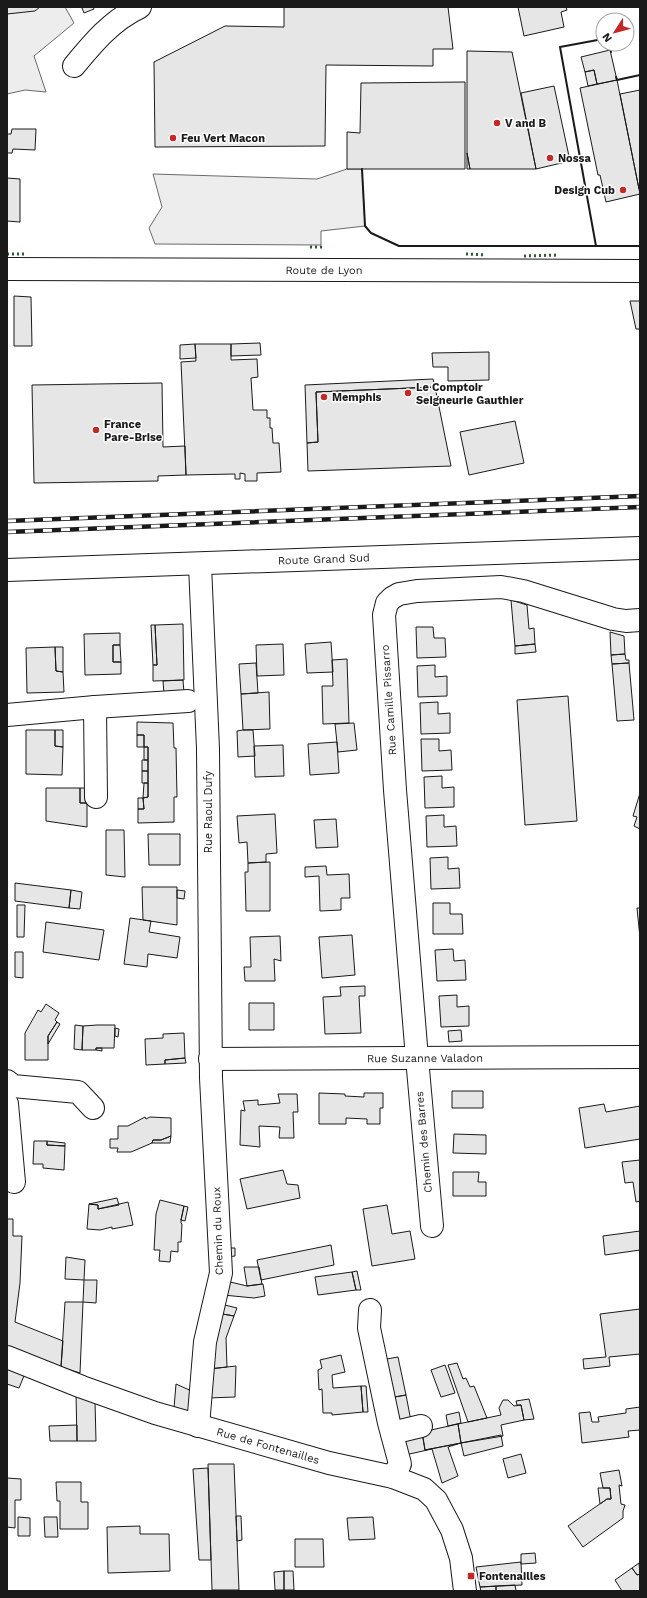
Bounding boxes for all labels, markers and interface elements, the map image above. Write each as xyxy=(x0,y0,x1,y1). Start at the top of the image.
north arrow xyxy=(595,12,635,52)
text: N xyxy=(600,30,615,45)
place label: V and B xyxy=(505,117,547,130)
marker: V and B xyxy=(492,118,502,128)
place label: Feu Vert Macon xyxy=(181,132,265,145)
marker: Feu Vert Macon xyxy=(168,133,178,143)
place label: Nossa xyxy=(558,152,591,165)
marker: Nossa xyxy=(545,153,555,163)
place label: Design Cub xyxy=(554,184,615,197)
marker: Design Cub xyxy=(618,185,628,195)
street label: Route de Lyon xyxy=(285,263,363,277)
place label: Le Comptoir Seigneurie Gauthier xyxy=(416,381,524,407)
marker: Le Comptoir Seigneurie Gauthier xyxy=(403,388,413,398)
place label: Memphis xyxy=(332,391,382,404)
marker: Memphis xyxy=(319,392,329,402)
place label: France Pare-Brise xyxy=(104,418,162,444)
marker: France Pare-Brise xyxy=(91,425,101,435)
street label: Route Grand Sud xyxy=(278,551,370,567)
street label: Rue Camille Pissarro xyxy=(379,644,399,756)
street label: Rue Raoul Dufy xyxy=(202,770,215,853)
street label: Rue Suzanne Valadon xyxy=(367,1051,483,1065)
street label: Chemin des Barres xyxy=(413,1091,435,1193)
street label: Chemin du Roux xyxy=(210,1186,226,1275)
street label: Rue de Fontenailles xyxy=(215,1425,321,1467)
place label: Fontenailles xyxy=(479,1570,546,1583)
marker: Fontenailles xyxy=(466,1571,476,1581)

